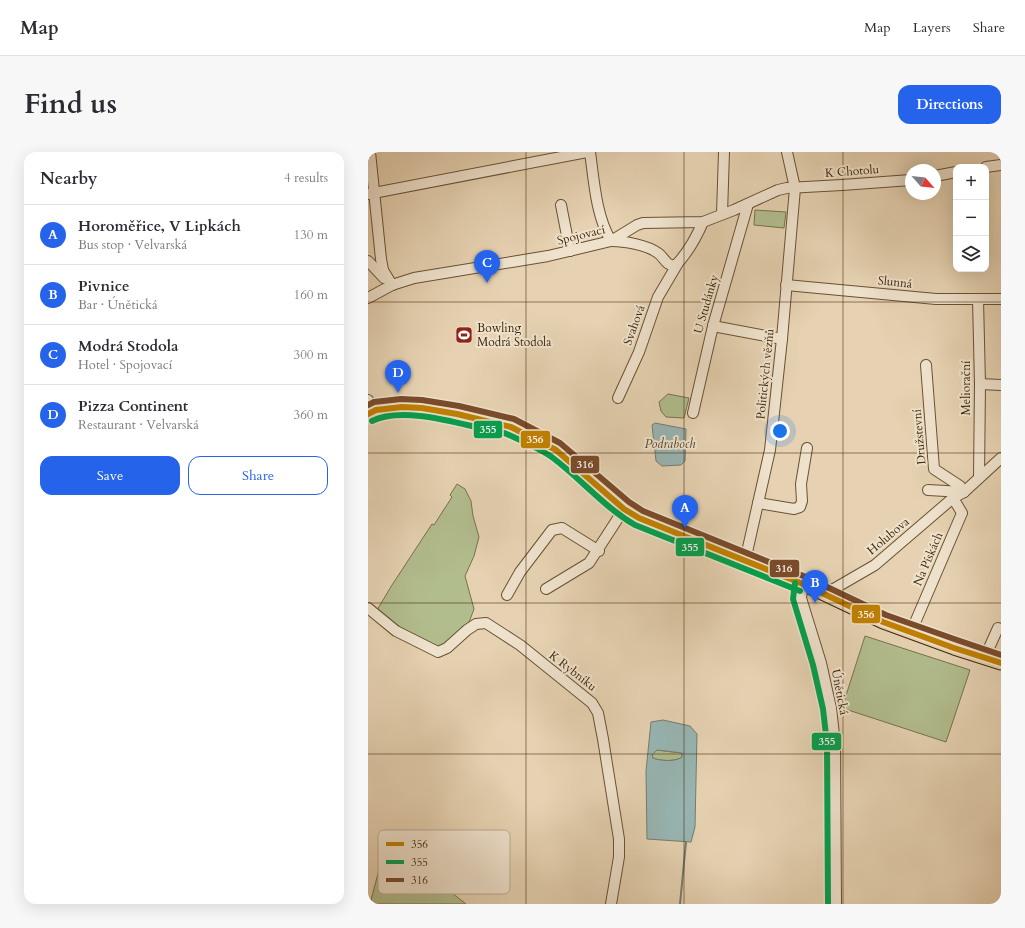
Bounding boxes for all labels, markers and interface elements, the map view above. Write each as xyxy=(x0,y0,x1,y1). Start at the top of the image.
text: Map xyxy=(20,15,59,41)
text: Map xyxy=(864,18,891,37)
text: Layers xyxy=(913,18,951,37)
text: Share xyxy=(973,18,1005,37)
text: Find us xyxy=(24,85,117,123)
button: Directions xyxy=(898,85,1001,124)
street label: K Chotolu xyxy=(824,161,880,181)
north arrow xyxy=(905,164,941,200)
map controls xyxy=(953,164,989,272)
button: + xyxy=(953,164,989,200)
text: Nearby xyxy=(40,167,97,190)
text: 4 results xyxy=(284,169,328,187)
button: − xyxy=(953,200,989,236)
text: Horoměřice, V Lipkách xyxy=(78,216,241,236)
street label: Spojovací xyxy=(555,221,607,249)
text: A xyxy=(48,226,58,244)
text: 130 m xyxy=(294,226,328,244)
text: Bus stop · Velvarská xyxy=(78,236,187,254)
button: layers xyxy=(953,236,989,272)
pin: C xyxy=(474,250,500,283)
street label: U Studánky xyxy=(690,272,722,335)
street label: Slunná xyxy=(877,272,914,292)
text: Pivnice xyxy=(78,276,129,296)
text: B xyxy=(48,286,58,304)
text: 160 m xyxy=(294,286,328,304)
text: Bar · Únětická xyxy=(78,296,158,314)
street label: Svahová xyxy=(619,302,649,347)
place label: Bowling Modrá Stodola xyxy=(477,320,552,350)
sports icon: Bowling Modrá Stodola xyxy=(454,325,474,345)
street label: Politických vězňů xyxy=(752,327,778,420)
text: Modrá Stodola xyxy=(78,336,179,356)
text: C xyxy=(48,346,58,364)
text: 300 m xyxy=(294,346,328,364)
text: Hotel · Spojovací xyxy=(78,356,172,374)
pin: D xyxy=(385,360,411,393)
street label: Meliorační xyxy=(958,360,974,415)
text: Pizza Continent xyxy=(78,396,188,416)
text: D xyxy=(47,406,59,424)
text: 360 m xyxy=(294,406,328,424)
street label: Družstevní xyxy=(909,408,929,465)
text: Restaurant · Velvarská xyxy=(78,416,199,434)
line badge: 355 xyxy=(473,420,503,439)
your location xyxy=(770,421,790,441)
text: 355 xyxy=(480,422,497,437)
line badge: 356 xyxy=(520,430,551,449)
text: 356 xyxy=(527,432,544,447)
water label: Podraboch xyxy=(645,435,696,453)
line badge: 316 xyxy=(570,455,600,474)
button: Save xyxy=(40,456,180,495)
button: Share xyxy=(188,456,328,495)
text: 316 xyxy=(577,457,594,472)
pin: A xyxy=(672,495,698,528)
street label: Holubova xyxy=(864,513,913,558)
street label: Na Pískách xyxy=(910,529,947,588)
line badge: 355 xyxy=(675,537,705,557)
text: 355 xyxy=(682,540,699,555)
line badge: 316 xyxy=(769,559,800,578)
text: 316 xyxy=(776,561,793,576)
pin: B xyxy=(802,570,828,603)
line badge: 356 xyxy=(851,604,881,624)
text: 356 xyxy=(858,607,875,622)
street label: K Rybníku xyxy=(546,647,600,695)
street label: Únětická xyxy=(828,668,853,717)
line badge: 355 xyxy=(811,732,842,751)
text: 355 xyxy=(819,734,836,749)
legend xyxy=(378,830,510,894)
text: 356 xyxy=(411,837,428,852)
text: 355 xyxy=(411,855,428,870)
text: 316 xyxy=(411,873,428,888)

